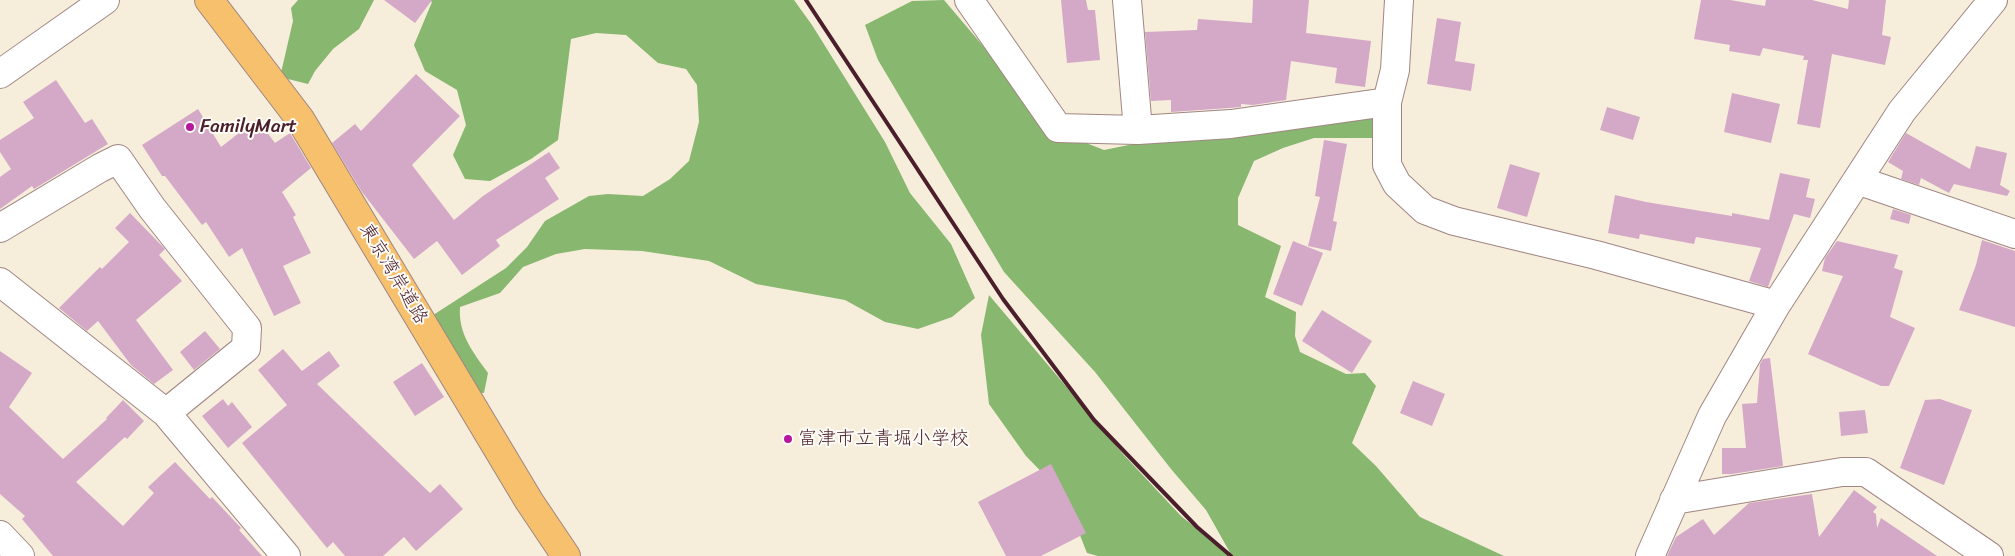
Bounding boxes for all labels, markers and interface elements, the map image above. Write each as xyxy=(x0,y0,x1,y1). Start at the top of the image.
place label: FamilyMart xyxy=(200,116,297,138)
marker: FamilyMart xyxy=(184,121,196,133)
street label: 東京湾岸道路 xyxy=(354,219,432,329)
place label: 富津市立青堀小学校 xyxy=(798,428,969,450)
marker: 富津市立青堀小学校 xyxy=(782,433,794,445)

